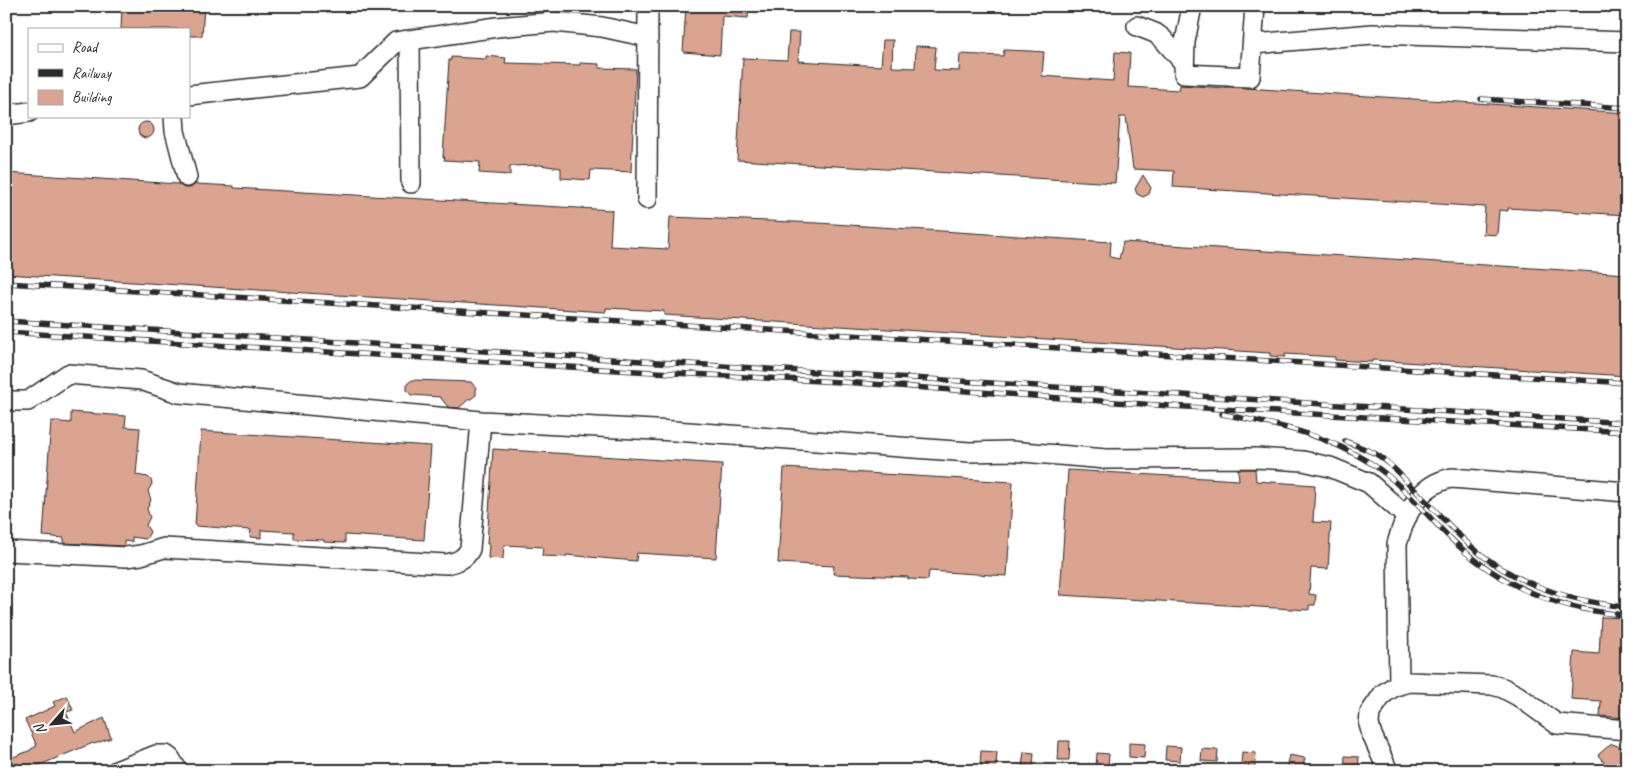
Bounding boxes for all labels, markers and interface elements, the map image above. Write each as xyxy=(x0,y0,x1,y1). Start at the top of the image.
legend xyxy=(28,28,190,118)
text: Road xyxy=(72,38,99,57)
text: Railway xyxy=(72,64,113,83)
text: Building xyxy=(72,88,112,107)
north arrow xyxy=(28,700,78,750)
text: N xyxy=(30,720,50,737)

